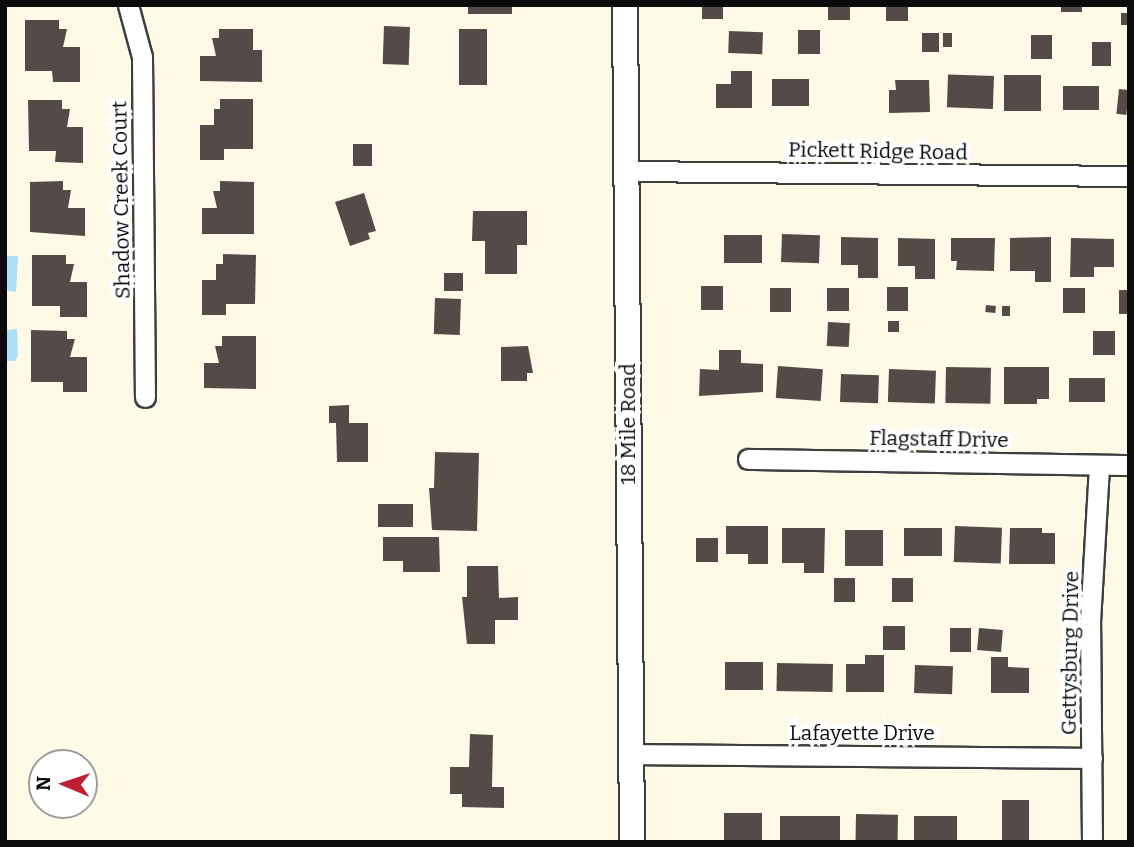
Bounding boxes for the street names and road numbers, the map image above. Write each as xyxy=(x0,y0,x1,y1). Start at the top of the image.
street label: Shadow Creek Court xyxy=(107,101,135,299)
street label: Pickett Ridge Road xyxy=(788,137,968,165)
street label: 18 Mile Road xyxy=(615,363,641,485)
street label: Flagstaff Drive xyxy=(869,425,1009,453)
street label: Gettysburg Drive xyxy=(1056,571,1084,735)
street label: Lafayette Drive xyxy=(789,720,935,746)

